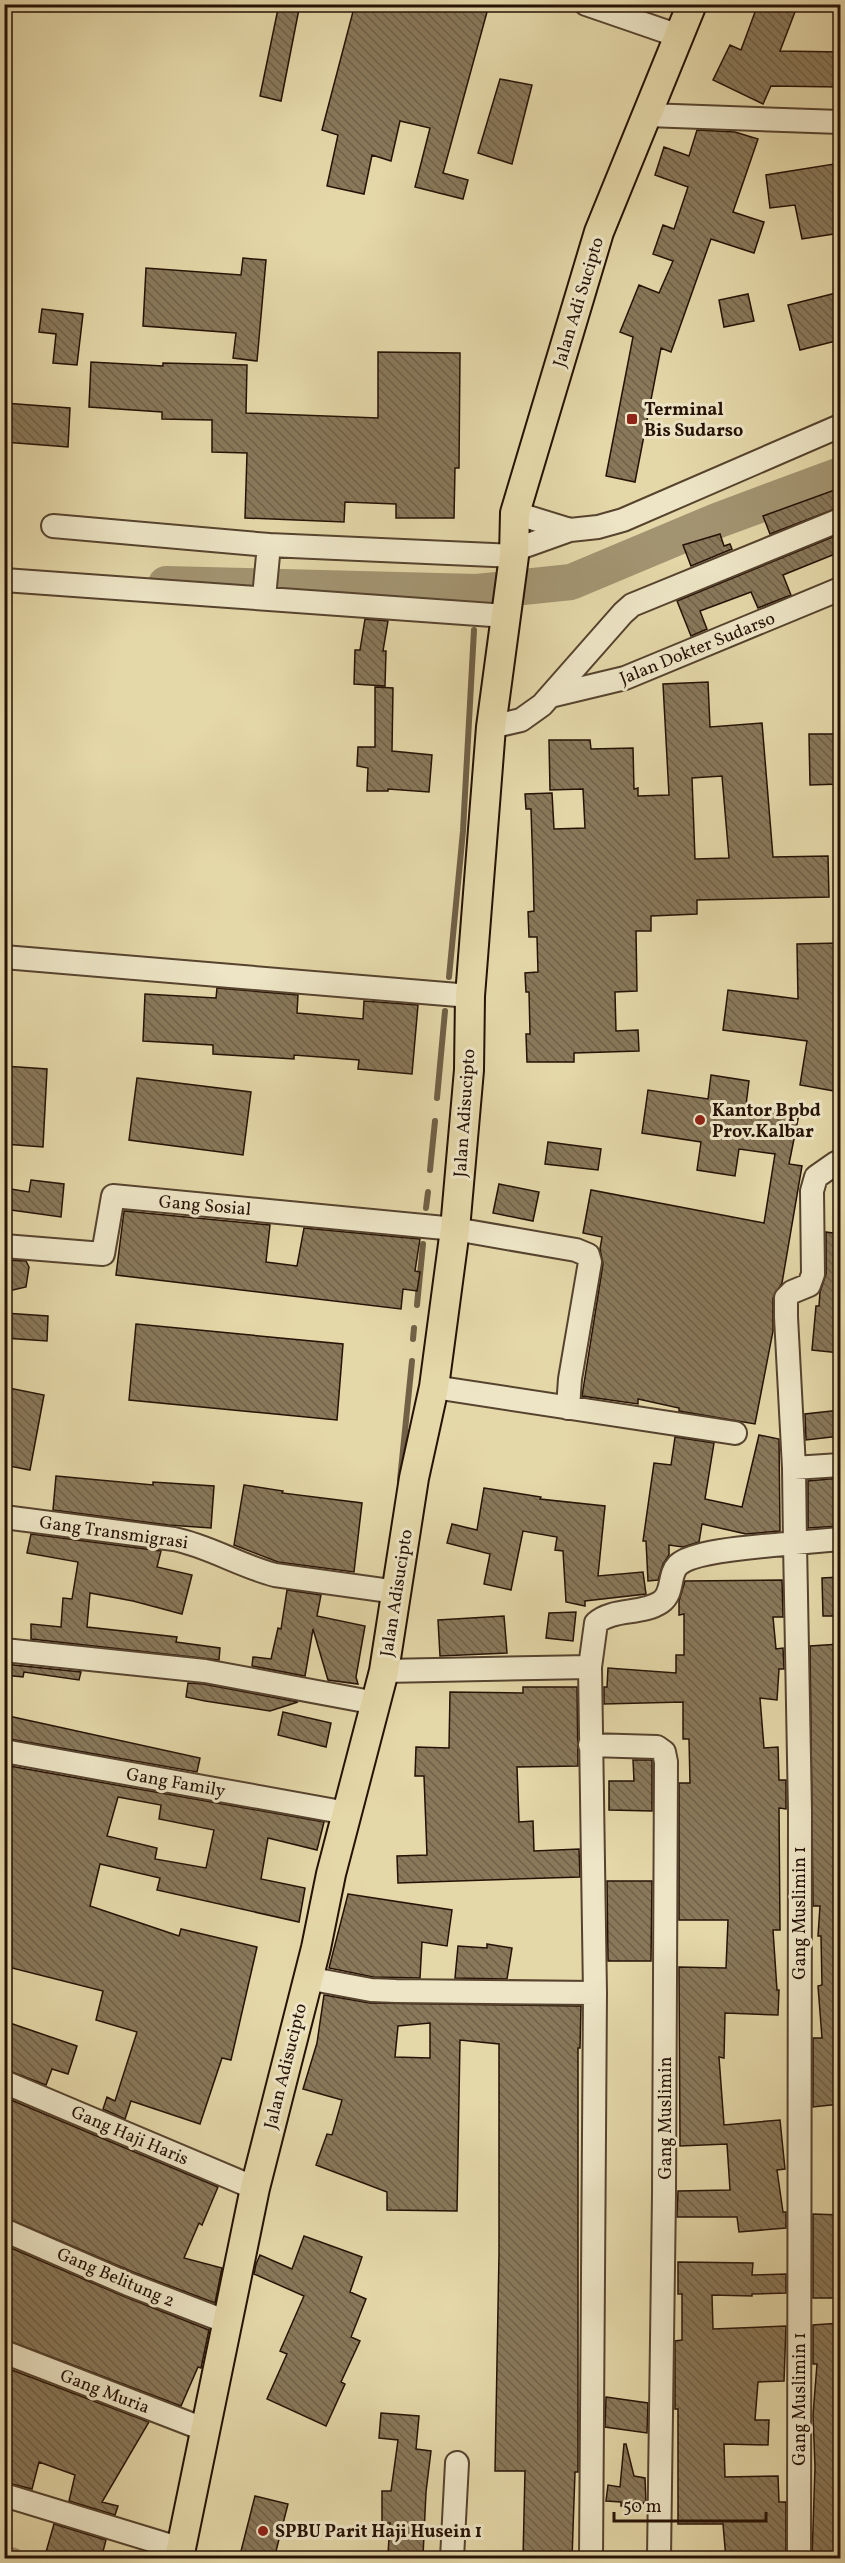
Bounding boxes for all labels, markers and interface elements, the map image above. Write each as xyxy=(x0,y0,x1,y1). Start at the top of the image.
street label: Jalan Adi Sucipto xyxy=(548,234,611,370)
place label: Terminal Bis Sudarso xyxy=(644,398,743,444)
marker: Terminal Bis Sudarso xyxy=(625,412,639,426)
street label: Jalan Dokter Sudarso xyxy=(616,607,779,692)
street label: Jalan Adisucipto xyxy=(449,1048,482,1178)
place label: Kantor Bpbd Prov.Kalbar xyxy=(712,1099,821,1145)
marker: Kantor Bpbd Prov.Kalbar xyxy=(693,1113,707,1127)
street label: Gang Sosial xyxy=(158,1190,252,1223)
street label: Gang Transmigrasi xyxy=(38,1511,190,1556)
street label: Jalan Adisucipto xyxy=(375,1528,420,1659)
street label: Gang Family xyxy=(124,1762,228,1805)
street label: Gang Muslimin 1 xyxy=(788,1846,813,1980)
street label: Jalan Adisucipto xyxy=(259,2001,314,2132)
street label: Gang Muslimin xyxy=(654,2056,679,2179)
street label: Gang Haji Haris xyxy=(67,2100,192,2172)
street label: Gang Belitung 2 xyxy=(53,2242,178,2314)
street label: Gang Muslimin 1 xyxy=(788,2332,813,2466)
street label: Gang Muria xyxy=(56,2364,153,2421)
scale bar xyxy=(614,2485,766,2523)
text: 50 m xyxy=(623,2495,662,2520)
place label: SPBU Parit Haji Husein 1 xyxy=(275,2520,482,2545)
marker: SPBU Parit Haji Husein 1 xyxy=(256,2524,270,2538)

